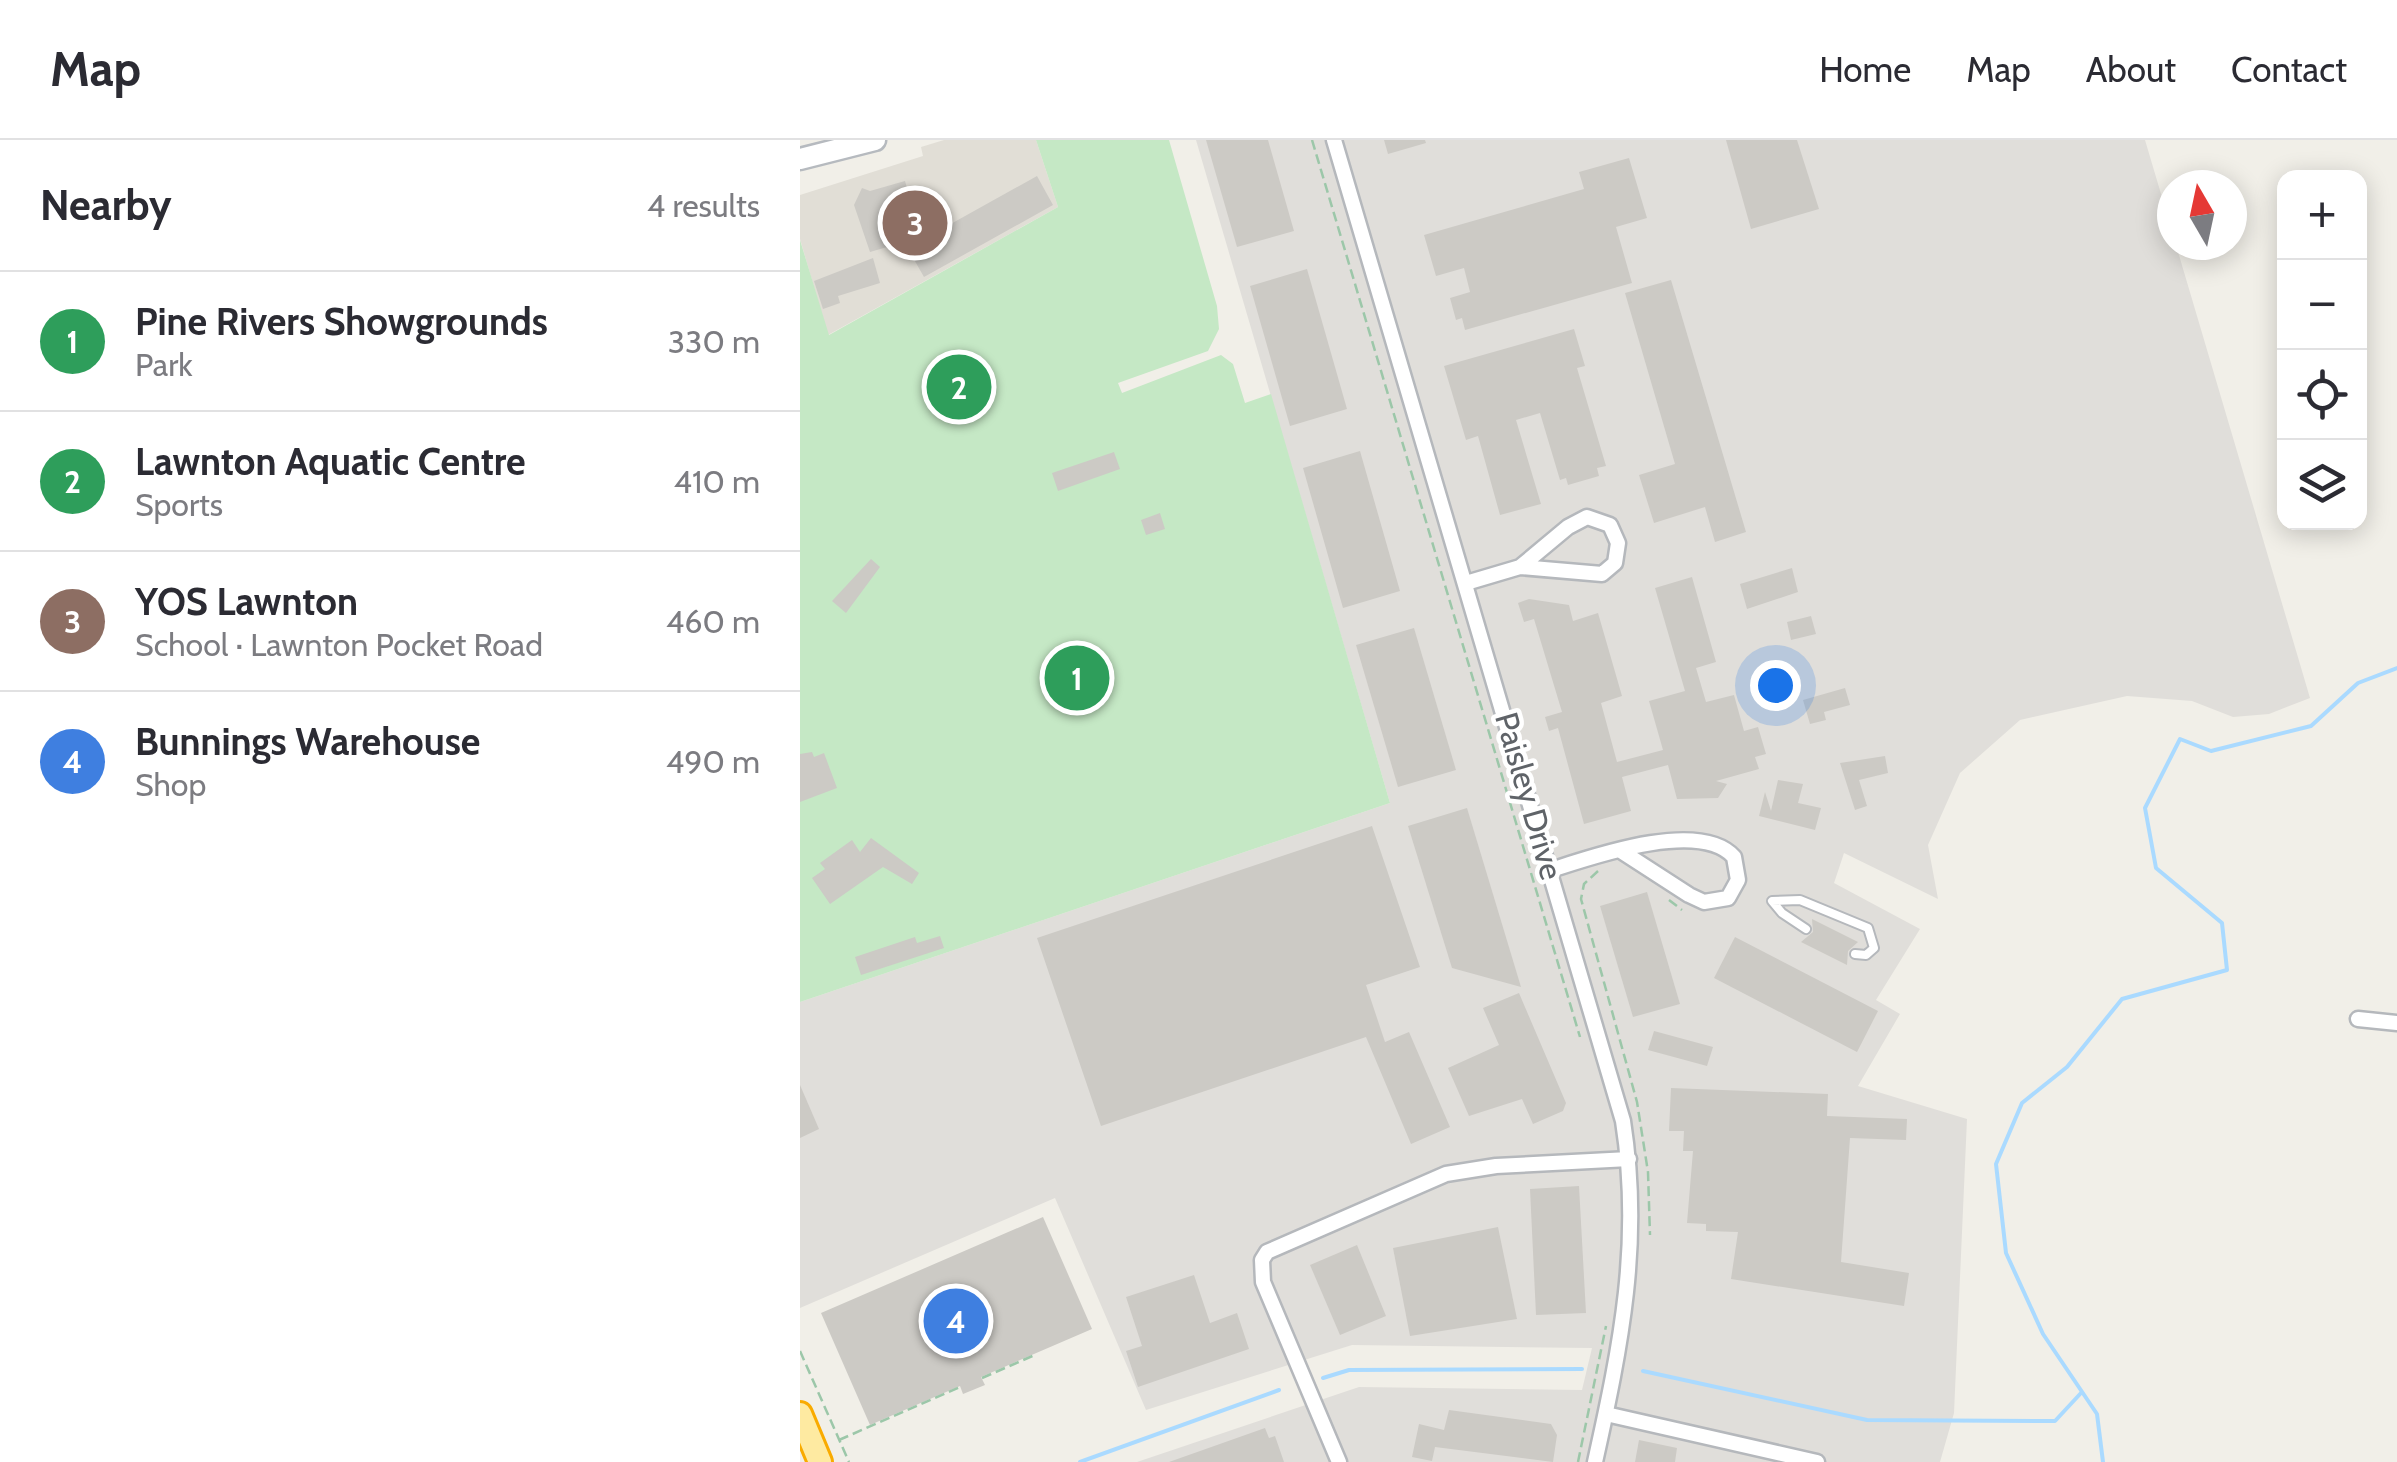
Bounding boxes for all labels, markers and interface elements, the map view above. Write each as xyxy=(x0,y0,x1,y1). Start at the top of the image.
text: Map xyxy=(50,40,141,98)
text: Home xyxy=(1819,48,1911,91)
text: Map xyxy=(1966,48,2031,91)
text: About xyxy=(2086,48,2176,91)
text: Contact xyxy=(2231,48,2347,91)
north arrow xyxy=(2157,170,2247,260)
map controls xyxy=(2277,170,2367,530)
button: + xyxy=(2277,170,2367,260)
text: Nearby xyxy=(40,179,172,231)
text: 4 results xyxy=(647,186,760,225)
pin: 3 xyxy=(882,186,948,260)
button: − xyxy=(2277,260,2367,350)
text: Pine Rivers Showgrounds xyxy=(135,298,548,345)
text: 1 xyxy=(67,322,78,361)
text: 330 m xyxy=(668,322,760,361)
text: Park xyxy=(135,345,193,384)
pin: 2 xyxy=(926,350,992,424)
button: locate xyxy=(2277,350,2367,440)
text: Lawnton Aquatic Centre xyxy=(135,438,526,485)
button: layers xyxy=(2277,440,2367,530)
text: 2 xyxy=(64,462,81,501)
text: 410 m xyxy=(673,462,760,501)
text: Sports xyxy=(135,485,223,524)
text: YOS Lawnton xyxy=(135,578,358,625)
text: 3 xyxy=(64,602,81,641)
text: 460 m xyxy=(666,602,760,641)
text: School · Lawnton Pocket Road xyxy=(135,625,543,664)
pin: 1 xyxy=(1044,640,1110,716)
your location xyxy=(1750,660,1801,711)
street label: Paisley Drive xyxy=(1487,708,1572,884)
text: Bunnings Warehouse xyxy=(135,718,480,765)
text: 4 xyxy=(63,742,82,781)
text: 490 m xyxy=(666,742,760,781)
text: Shop xyxy=(135,765,206,804)
pin: 4 xyxy=(924,1284,988,1358)

